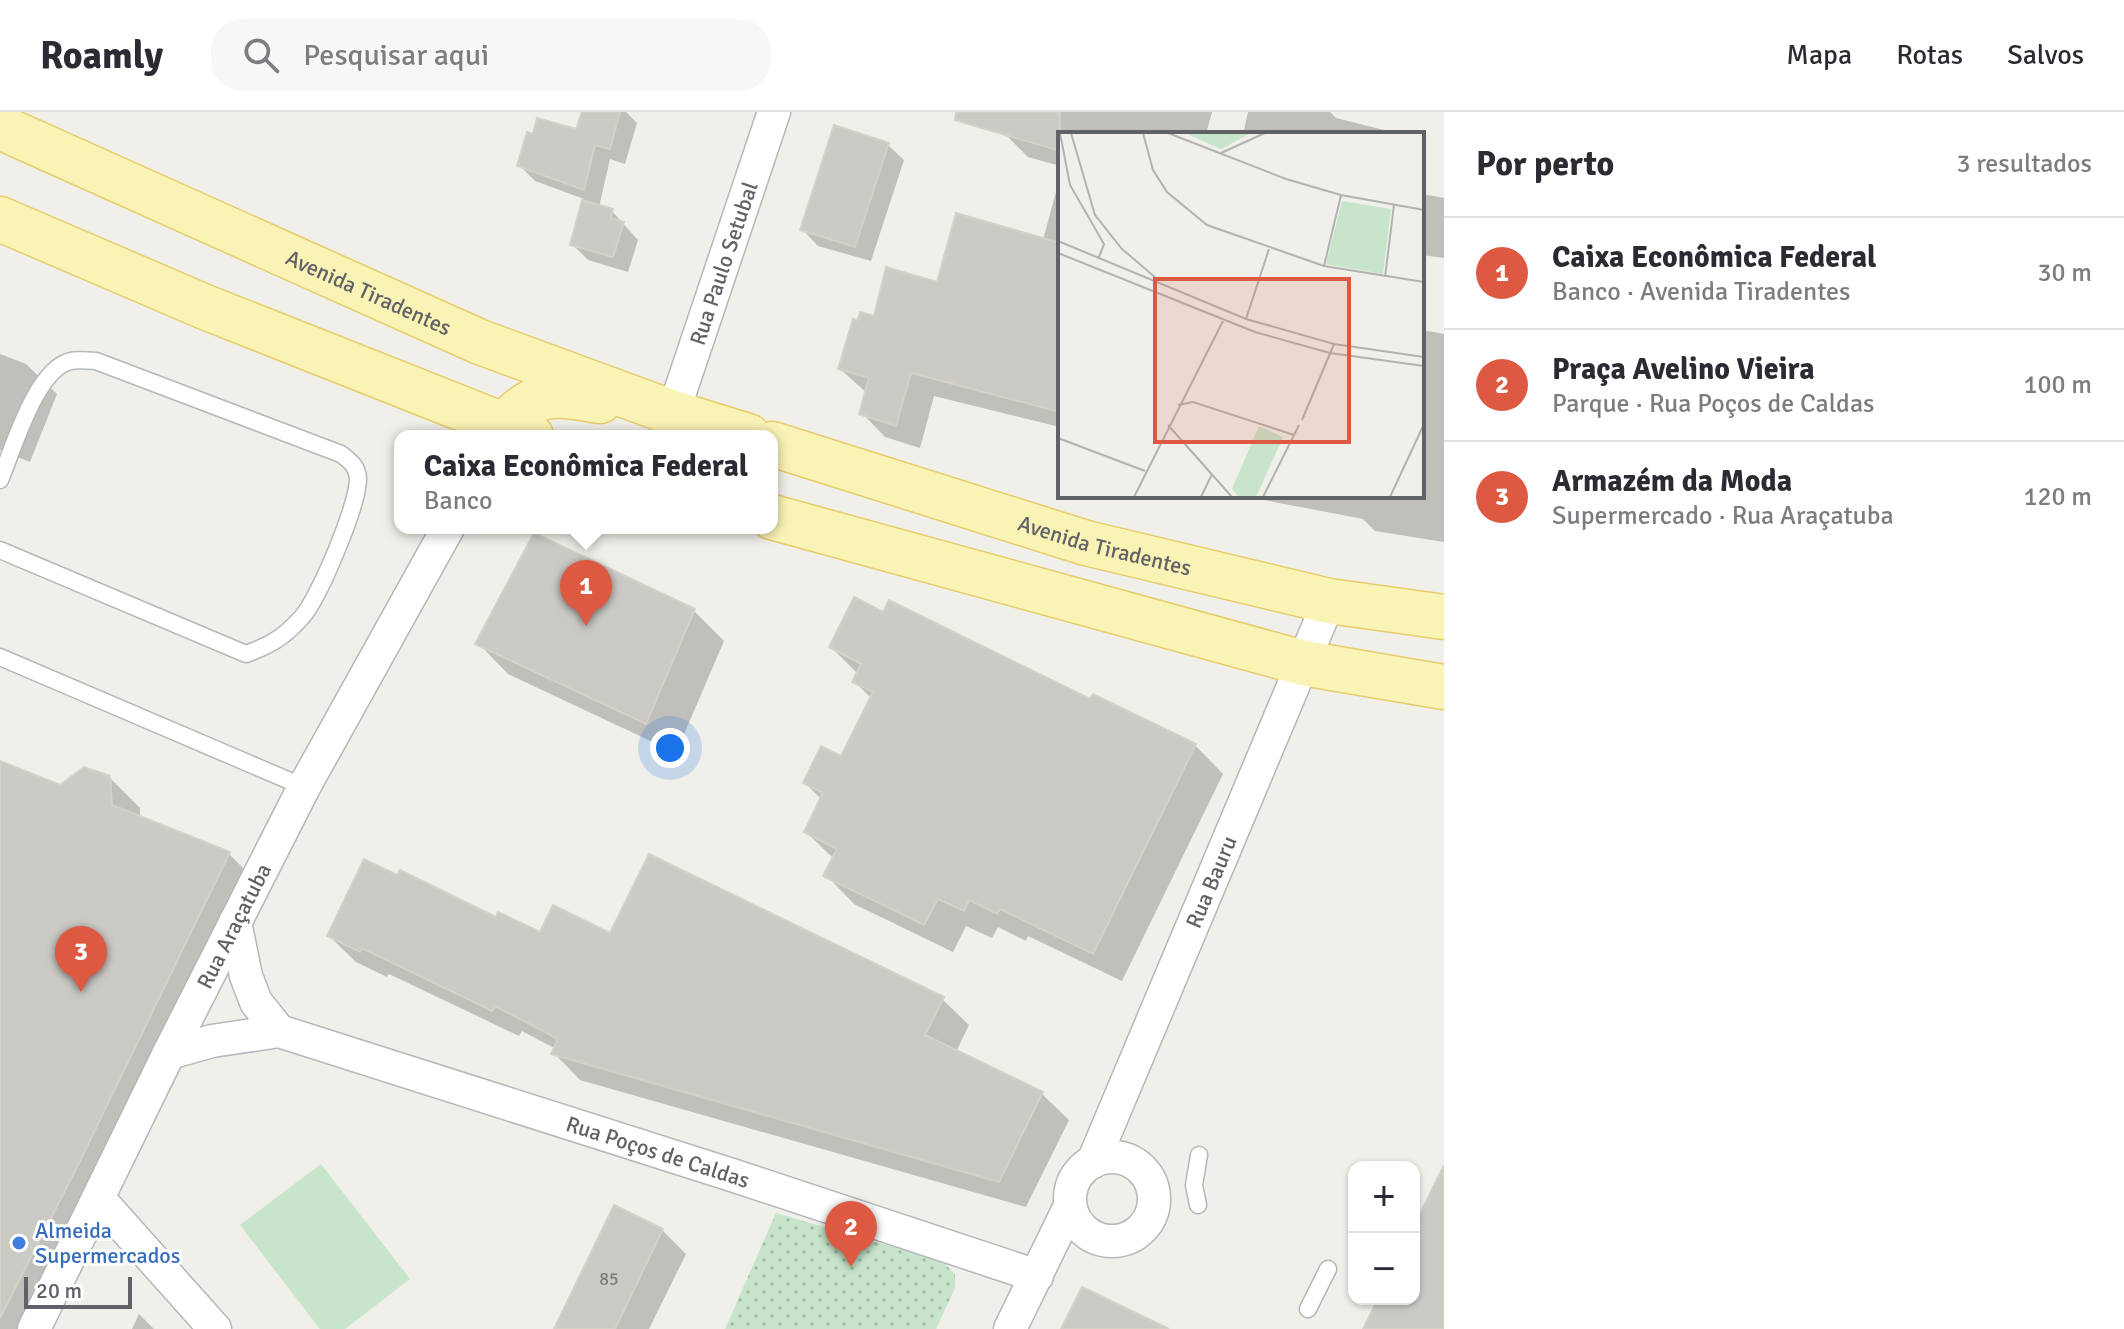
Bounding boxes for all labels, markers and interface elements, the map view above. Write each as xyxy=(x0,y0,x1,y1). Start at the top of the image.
search box xyxy=(211,19,771,91)
text: Roamly xyxy=(40,32,163,79)
icon: search xyxy=(239,33,283,77)
text: Pesquisar aqui xyxy=(303,37,489,74)
text: Mapa xyxy=(1786,38,1852,72)
text: Rotas xyxy=(1896,38,1963,72)
text: Salvos xyxy=(2007,38,2084,72)
inset map xyxy=(1058,132,1424,498)
text: Por perto xyxy=(1476,143,1614,185)
text: 3 resultados xyxy=(1956,148,2092,180)
street label: Rua Paulo Setubal xyxy=(683,178,763,348)
text: Caixa Econômica Federal xyxy=(1552,239,1877,276)
street label: Avenida Tiradentes xyxy=(282,243,456,341)
text: 1 xyxy=(1495,257,1509,289)
text: 30 m xyxy=(2037,257,2092,289)
text: Banco · Avenida Tiradentes xyxy=(1552,276,1851,308)
text: Praça Avelino Vieira xyxy=(1552,351,1815,388)
text: 2 xyxy=(1495,369,1509,401)
text: 100 m xyxy=(2023,369,2092,401)
text: Parque · Rua Poços de Caldas xyxy=(1552,388,1874,420)
popup xyxy=(394,430,778,534)
text: Caixa Econômica Federal xyxy=(424,448,748,485)
text: Armazém da Moda xyxy=(1552,463,1792,500)
text: 3 xyxy=(1495,481,1509,513)
text: 120 m xyxy=(2023,481,2092,513)
text: Banco xyxy=(424,485,492,517)
text: Supermercado · Rua Araçatuba xyxy=(1552,500,1894,532)
street label: Avenida Tiradentes xyxy=(1015,509,1194,581)
pin: 1 xyxy=(560,560,612,626)
your location xyxy=(650,728,690,768)
street label: Rua Bauru xyxy=(1180,832,1242,932)
street label: Rua Araçatuba xyxy=(191,858,277,993)
pin: 3 xyxy=(55,926,107,992)
street label: Rua Poços de Caldas xyxy=(563,1110,753,1193)
map controls xyxy=(1348,1161,1420,1305)
button: + xyxy=(1348,1161,1420,1233)
pin: 2 xyxy=(825,1201,877,1267)
place label: Almeida Supermercados xyxy=(35,1217,180,1269)
button: − xyxy=(1348,1233,1420,1305)
marker: Almeida Supermercados xyxy=(10,1234,28,1252)
house number: 85 xyxy=(599,1268,619,1290)
scale bar xyxy=(24,1273,132,1309)
text: 20 m xyxy=(36,1277,82,1304)

